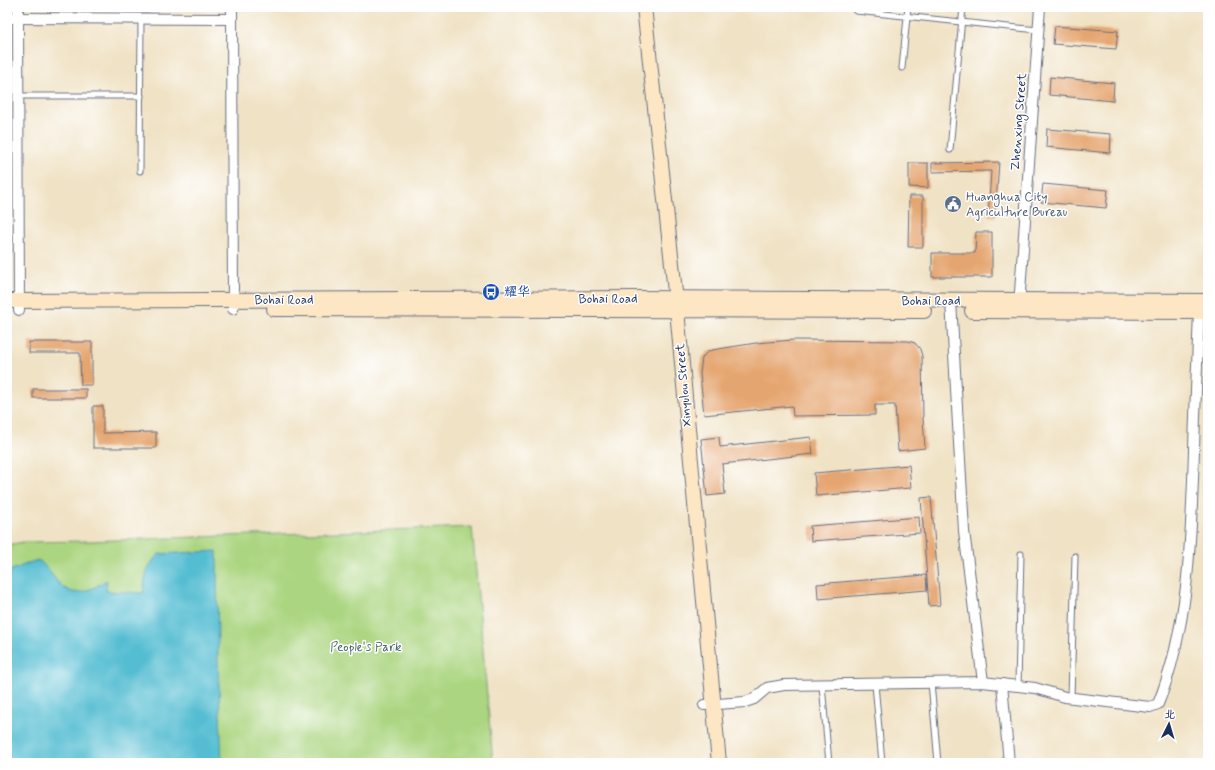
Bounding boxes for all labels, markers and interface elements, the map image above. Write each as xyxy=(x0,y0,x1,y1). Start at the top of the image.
street label: Zhenxing Street xyxy=(1007,72,1032,172)
place label: Huanghua City Agriculture Bureau xyxy=(966,189,1068,221)
public building icon: Huanghua City Agriculture Bureau xyxy=(943,194,963,214)
bus stop icon: 耀华 xyxy=(481,282,501,302)
place label: 耀华 xyxy=(504,284,530,301)
street label: Bohai Road xyxy=(578,291,638,308)
street label: Bohai Road xyxy=(254,292,314,309)
street label: Bohai Road xyxy=(901,293,961,310)
street label: Xinyulou Street xyxy=(672,342,696,427)
park label: People's Park xyxy=(330,639,402,656)
north arrow xyxy=(1149,704,1189,744)
text: 北 xyxy=(1164,708,1176,722)

